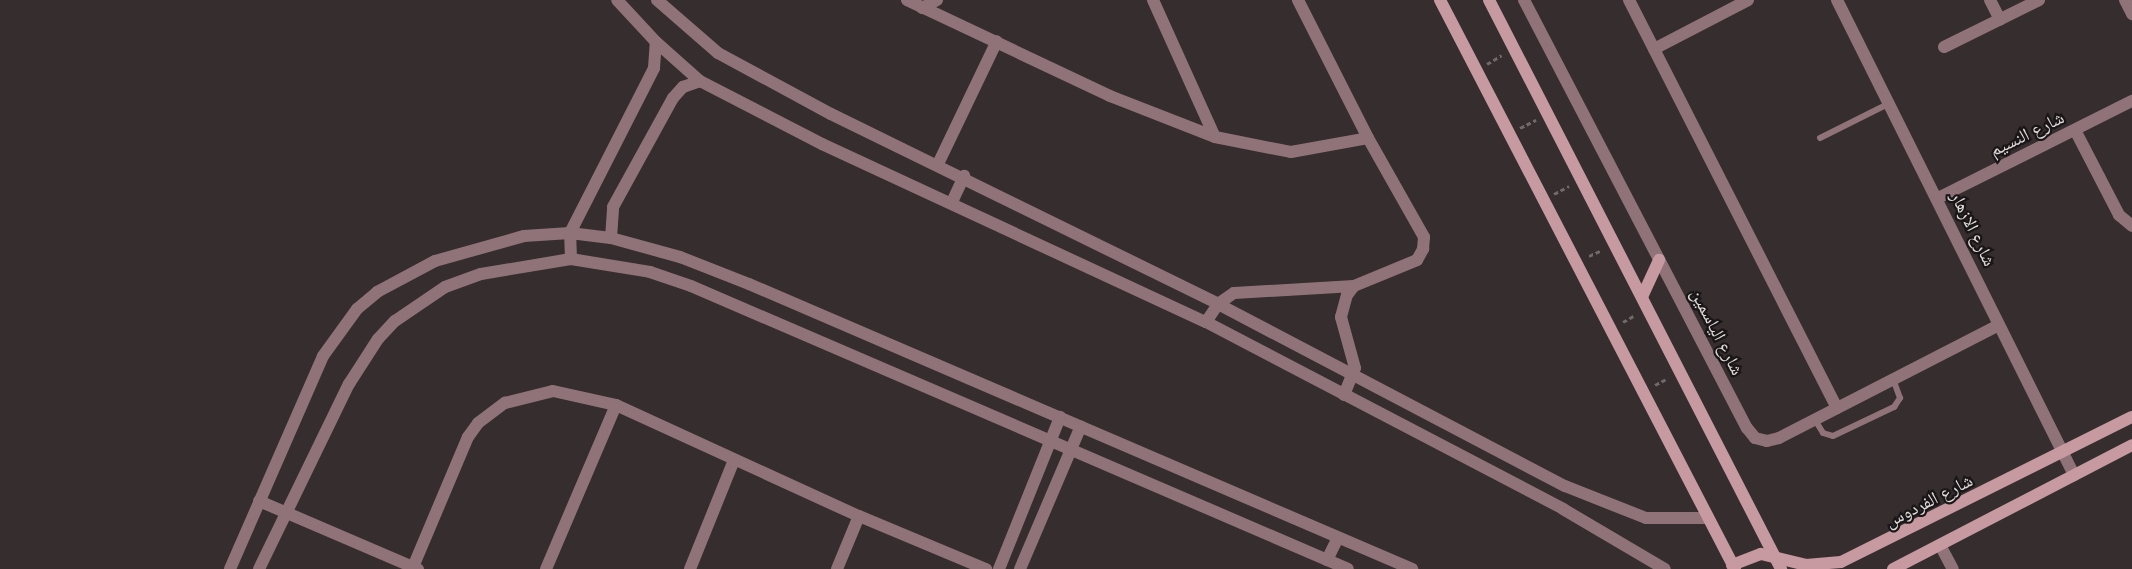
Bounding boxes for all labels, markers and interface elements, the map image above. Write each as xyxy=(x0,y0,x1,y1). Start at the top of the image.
street label: شارع النسيم xyxy=(1986,107,2068,161)
street label: شارع الازهار xyxy=(1946,188,2000,270)
street label: شارع الياسمين xyxy=(1686,285,1748,379)
street label: شارع الفردوس xyxy=(1882,470,1976,532)

